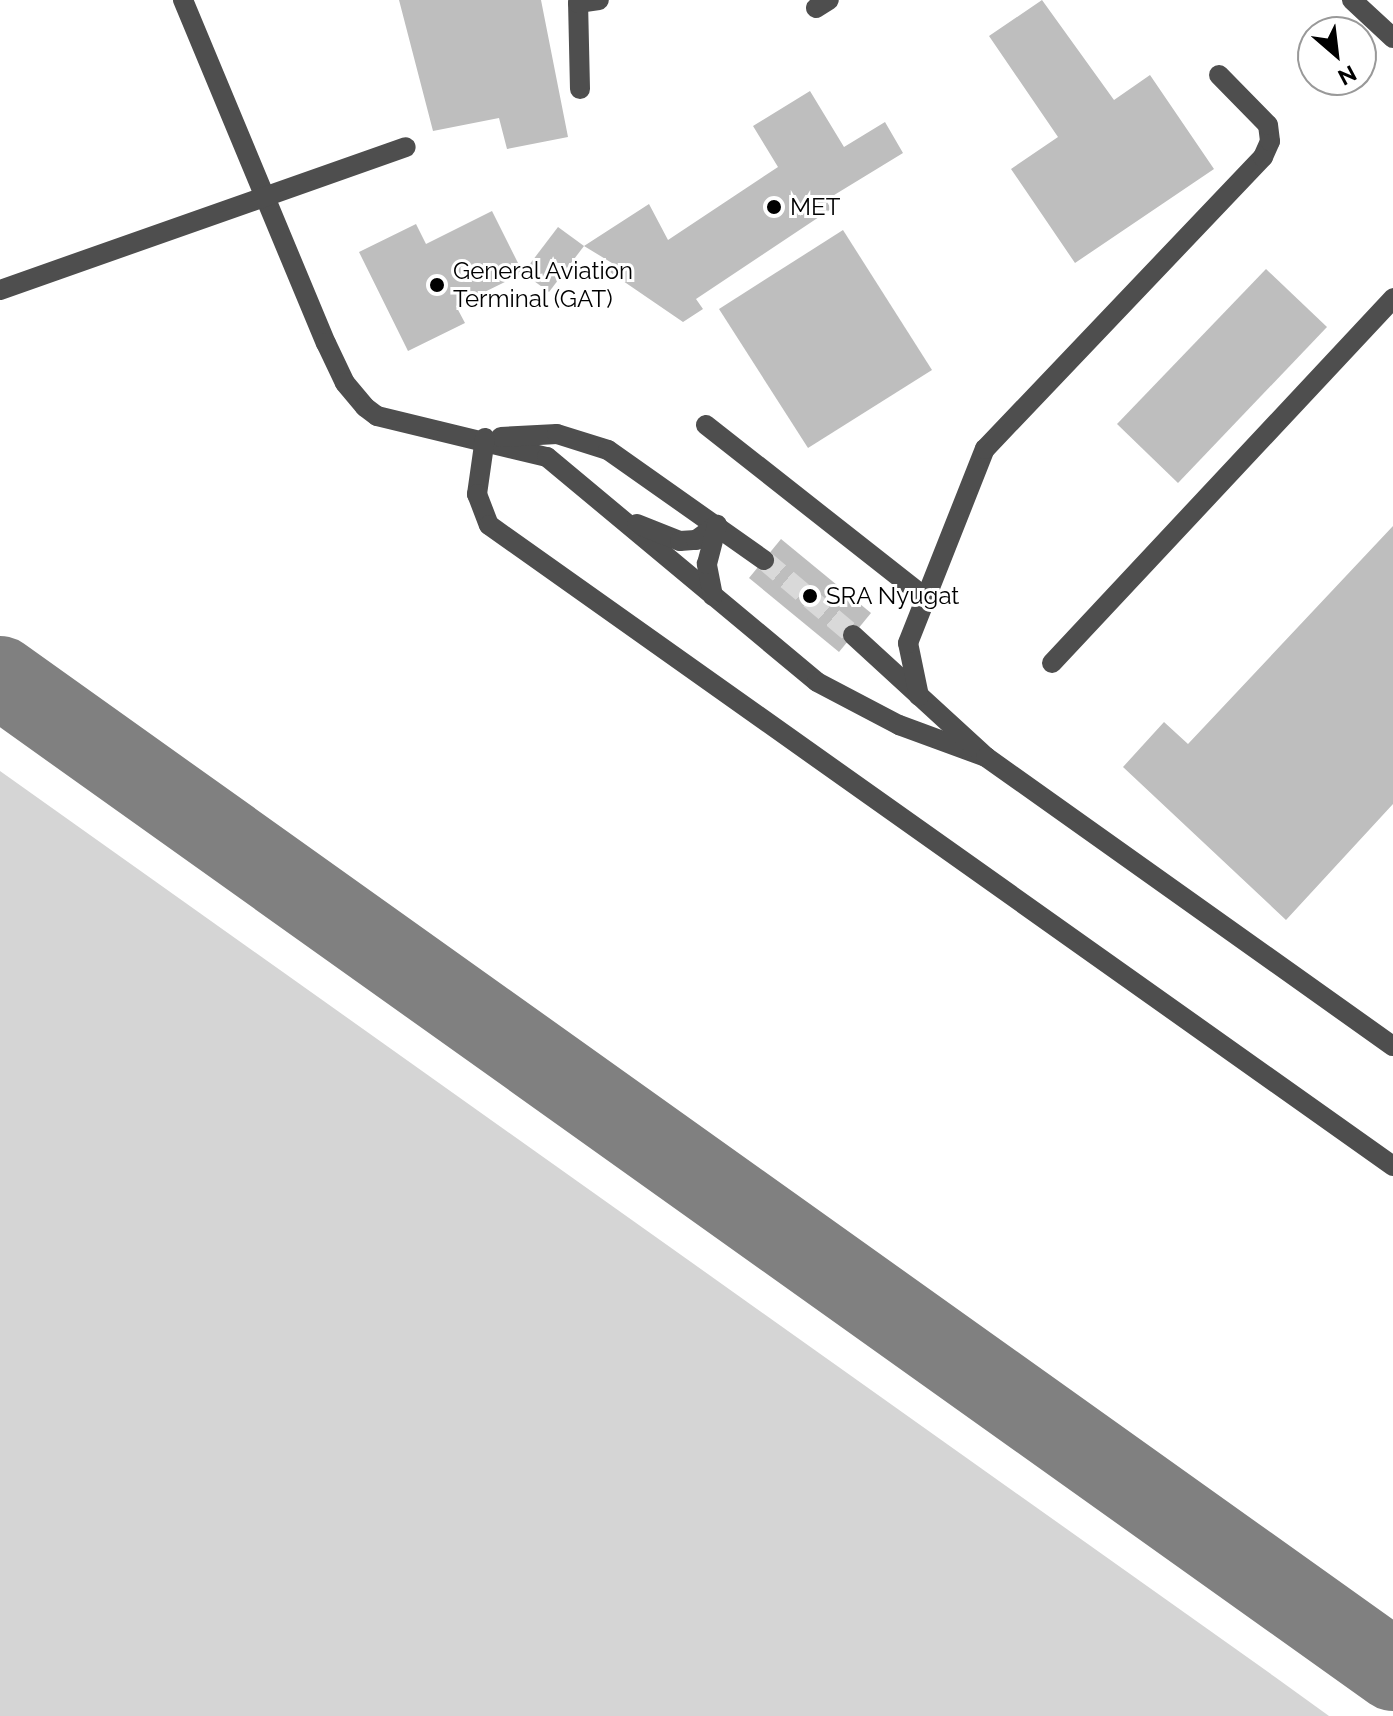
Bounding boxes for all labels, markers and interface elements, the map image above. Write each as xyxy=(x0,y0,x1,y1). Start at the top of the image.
north arrow xyxy=(1297,16,1377,96)
text: N xyxy=(1334,60,1361,91)
place label: MET xyxy=(790,193,840,221)
marker: MET xyxy=(765,198,783,216)
place label: General Aviation Terminal (GAT) xyxy=(453,257,634,313)
marker: General Aviation Terminal (GAT) xyxy=(428,276,446,294)
place label: SRA Nyugat xyxy=(826,582,960,610)
marker: SRA Nyugat xyxy=(801,587,819,605)

